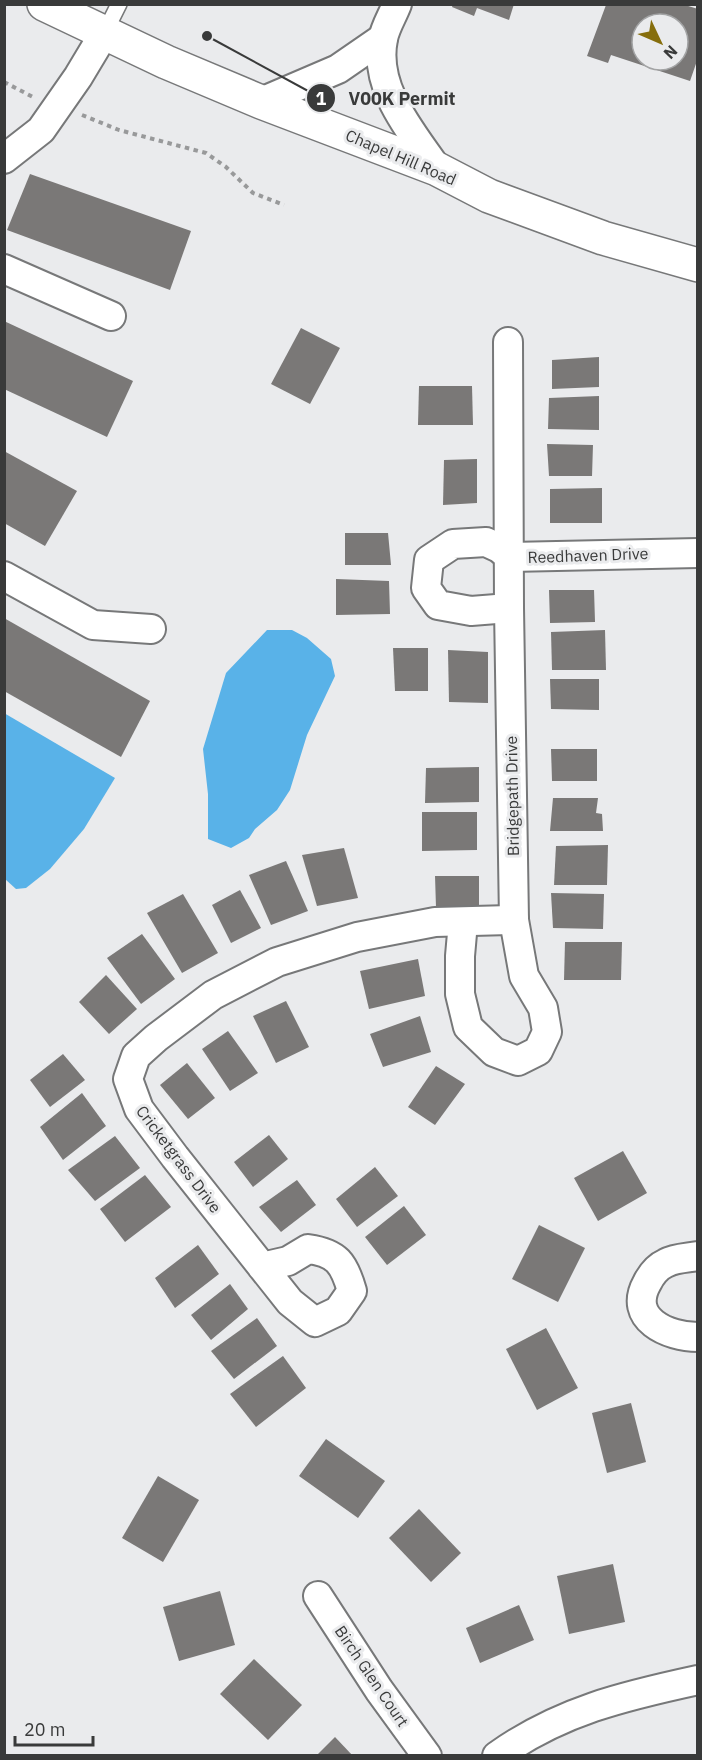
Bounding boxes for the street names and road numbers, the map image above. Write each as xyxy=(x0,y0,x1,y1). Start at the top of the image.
street label: Chapel Hill Road xyxy=(343,125,459,189)
street label: Reedhaven Drive xyxy=(527,543,649,567)
street label: Bridgepath Drive xyxy=(501,736,523,856)
street label: Cricketgrass Drive xyxy=(132,1101,226,1217)
street label: Birch Glen Court xyxy=(331,1622,413,1730)

